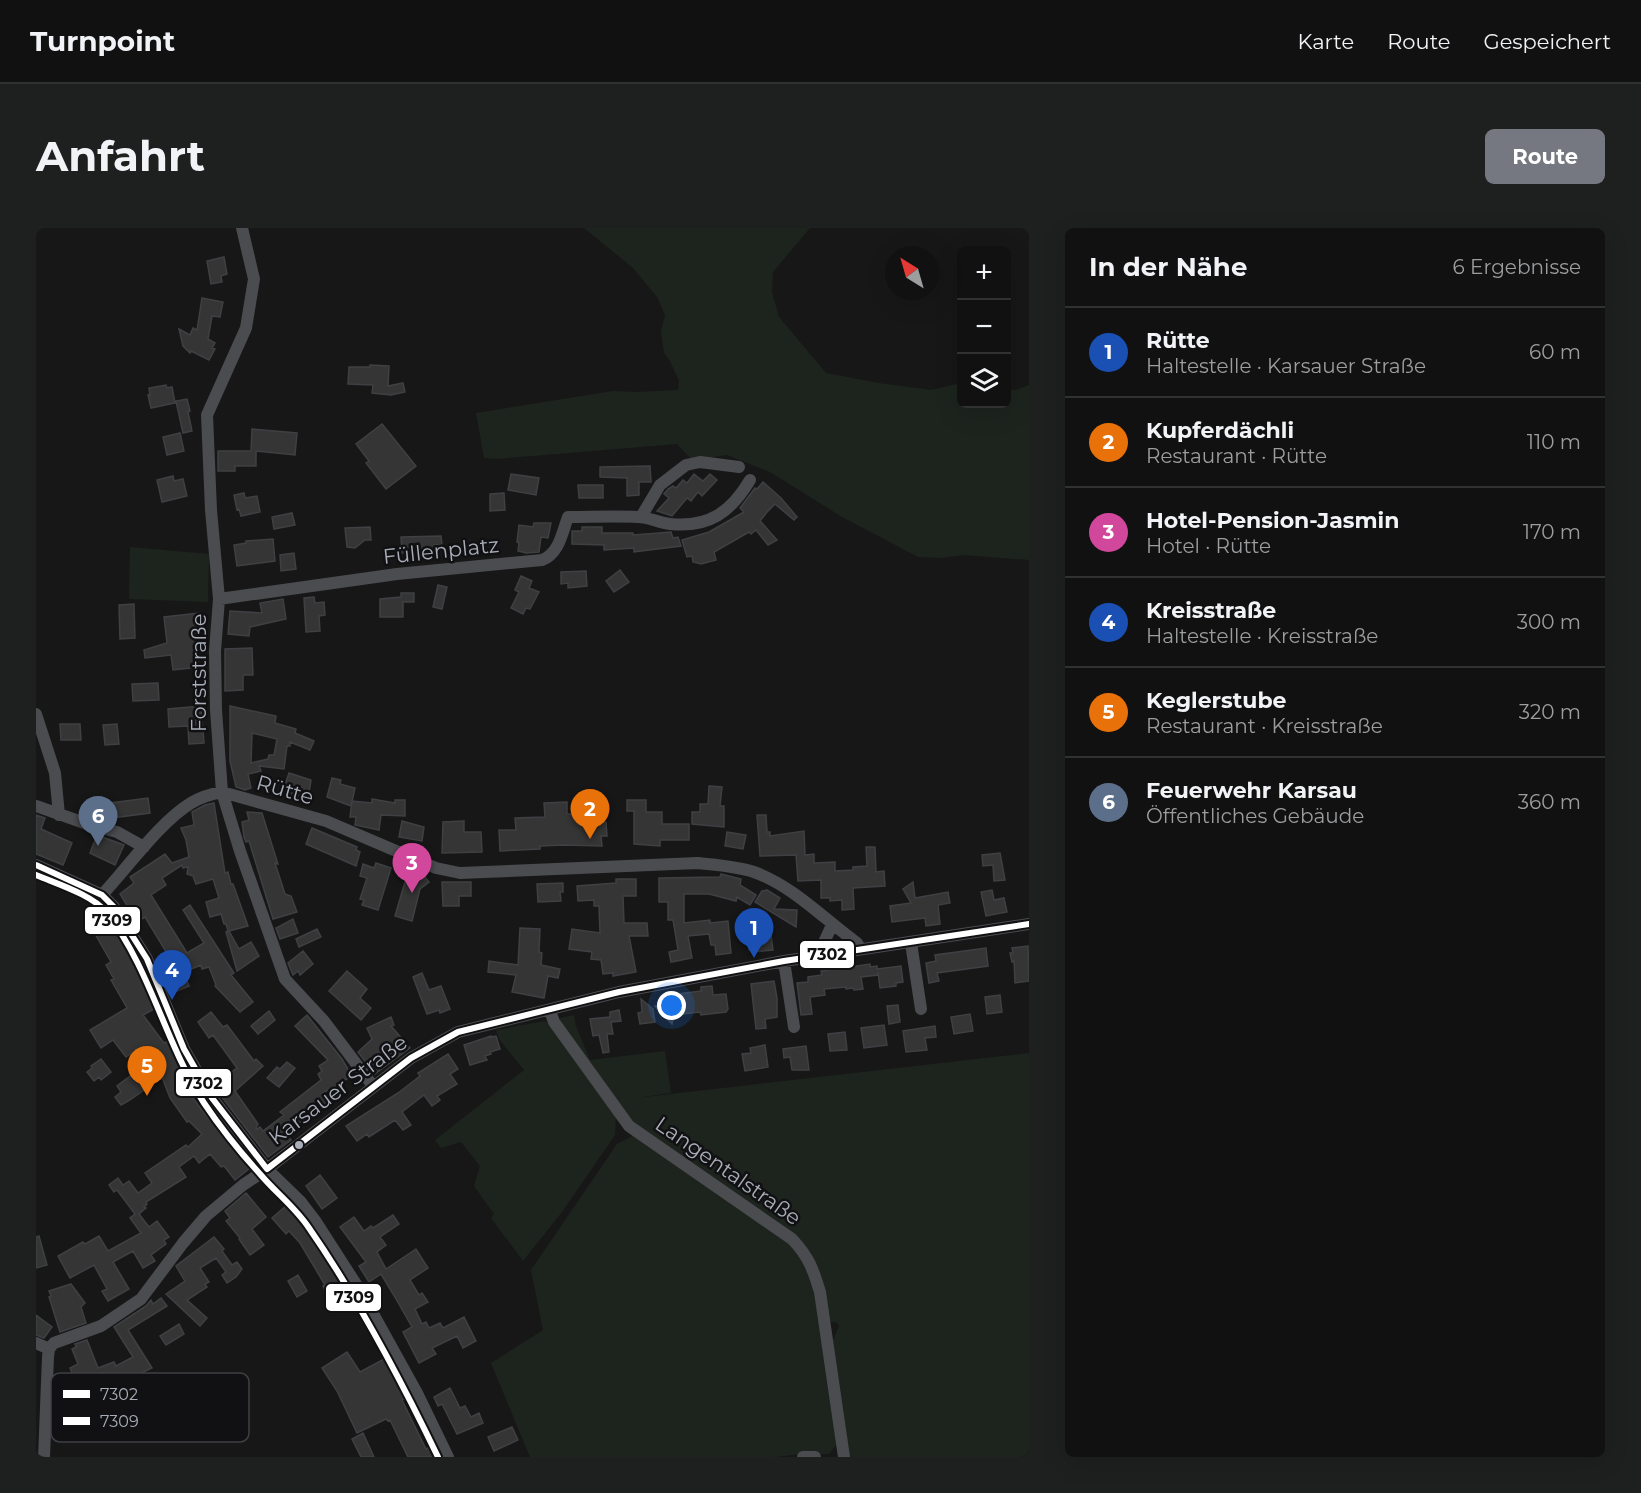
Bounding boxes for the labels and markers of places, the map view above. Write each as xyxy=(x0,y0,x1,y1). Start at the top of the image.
pin: 2 xyxy=(570,790,610,839)
pin: 6 xyxy=(78,796,118,846)
pin: 3 xyxy=(392,844,431,893)
pin: 1 xyxy=(734,908,774,958)
pin: 4 xyxy=(152,950,192,1000)
pin: 5 xyxy=(128,1046,166,1096)
unlabelled marker xyxy=(293,1139,305,1151)

